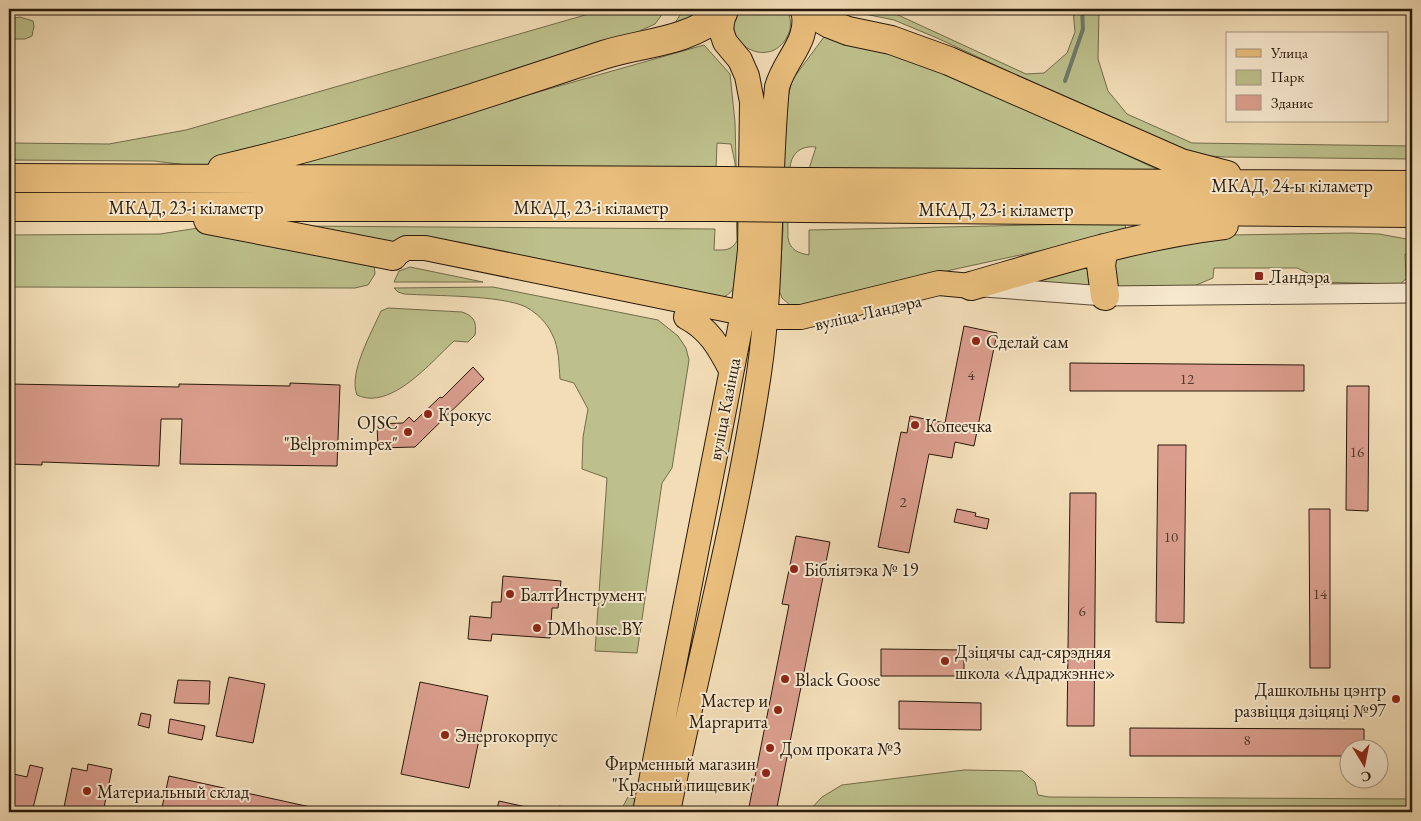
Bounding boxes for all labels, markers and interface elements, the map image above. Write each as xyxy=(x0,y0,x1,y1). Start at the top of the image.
legend xyxy=(1226,32,1388,122)
text: Улица xyxy=(1270,43,1308,62)
text: Парк xyxy=(1271,67,1304,86)
text: Здание xyxy=(1271,93,1313,112)
street label: МКАД, 24-ы кіламетр xyxy=(1211,174,1373,197)
street label: МКАД, 23-і кіламетр xyxy=(108,196,264,219)
street label: МКАД, 23-і кіламетр xyxy=(513,196,669,219)
street label: МКАД, 23-і кіламетр xyxy=(918,198,1074,221)
place label: Ландэра xyxy=(1269,265,1331,288)
marker: Ландэра xyxy=(1253,270,1265,282)
street label: вуліца Ландэра xyxy=(812,288,924,335)
place label: Сделай сам xyxy=(986,330,1069,353)
marker: Сделай сам xyxy=(970,335,982,347)
street label: вуліца Казінца xyxy=(703,355,745,462)
house number: 4 xyxy=(967,365,975,384)
house number: 12 xyxy=(1180,369,1195,388)
place label: Крокус xyxy=(438,403,492,426)
marker: Крокус xyxy=(422,408,434,420)
place label: OJSC "Belpromimpex" xyxy=(284,411,398,455)
place label: Копеечка xyxy=(925,414,993,437)
marker: Копеечка xyxy=(909,419,921,431)
marker: OJSC "Belpromimpex" xyxy=(402,426,414,438)
house number: 16 xyxy=(1350,442,1364,461)
house number: 2 xyxy=(899,492,907,511)
house number: 10 xyxy=(1164,527,1178,546)
place label: Бібліятэка № 19 xyxy=(804,558,919,581)
marker: Бібліятэка № 19 xyxy=(788,563,800,575)
place label: БалтИнструмент xyxy=(520,583,645,606)
house number: 14 xyxy=(1313,584,1328,603)
marker: БалтИнструмент xyxy=(504,588,516,600)
house number: 6 xyxy=(1078,601,1086,620)
place label: DMhouse.BY xyxy=(547,617,644,640)
marker: DMhouse.BY xyxy=(531,622,543,634)
place label: Дзіцячы сад-сярэдняя школа «Адраджэнне» xyxy=(955,640,1116,684)
marker: Дзіцячы сад-сярэдняя школа «Адраджэнне» xyxy=(939,655,951,667)
place label: Black Goose xyxy=(795,668,880,691)
marker: Black Goose xyxy=(779,673,791,685)
place label: Дашкольны цэнтр развіцця дзіцяці №97 xyxy=(1234,678,1386,722)
place label: Мастер и Маргарита xyxy=(689,689,769,733)
marker: Дашкольны цэнтр развіцця дзіцяці №97 xyxy=(1390,693,1402,705)
marker: Мастер и Маргарита xyxy=(772,704,784,716)
place label: Энергокорпус xyxy=(455,724,558,747)
marker: Энергокорпус xyxy=(439,729,451,741)
house number: 8 xyxy=(1243,730,1251,749)
place label: Дом проката №3 xyxy=(780,737,902,760)
north arrow xyxy=(1338,738,1388,788)
marker: Дом проката №3 xyxy=(764,742,776,754)
place label: Фирменный магазин "Красный пищевик" xyxy=(605,752,756,796)
marker: Фирменный магазин "Красный пищевик" xyxy=(760,767,772,779)
text: С xyxy=(1360,767,1373,787)
place label: Материальный склад xyxy=(97,780,249,803)
marker: Материальный склад xyxy=(81,785,93,797)

